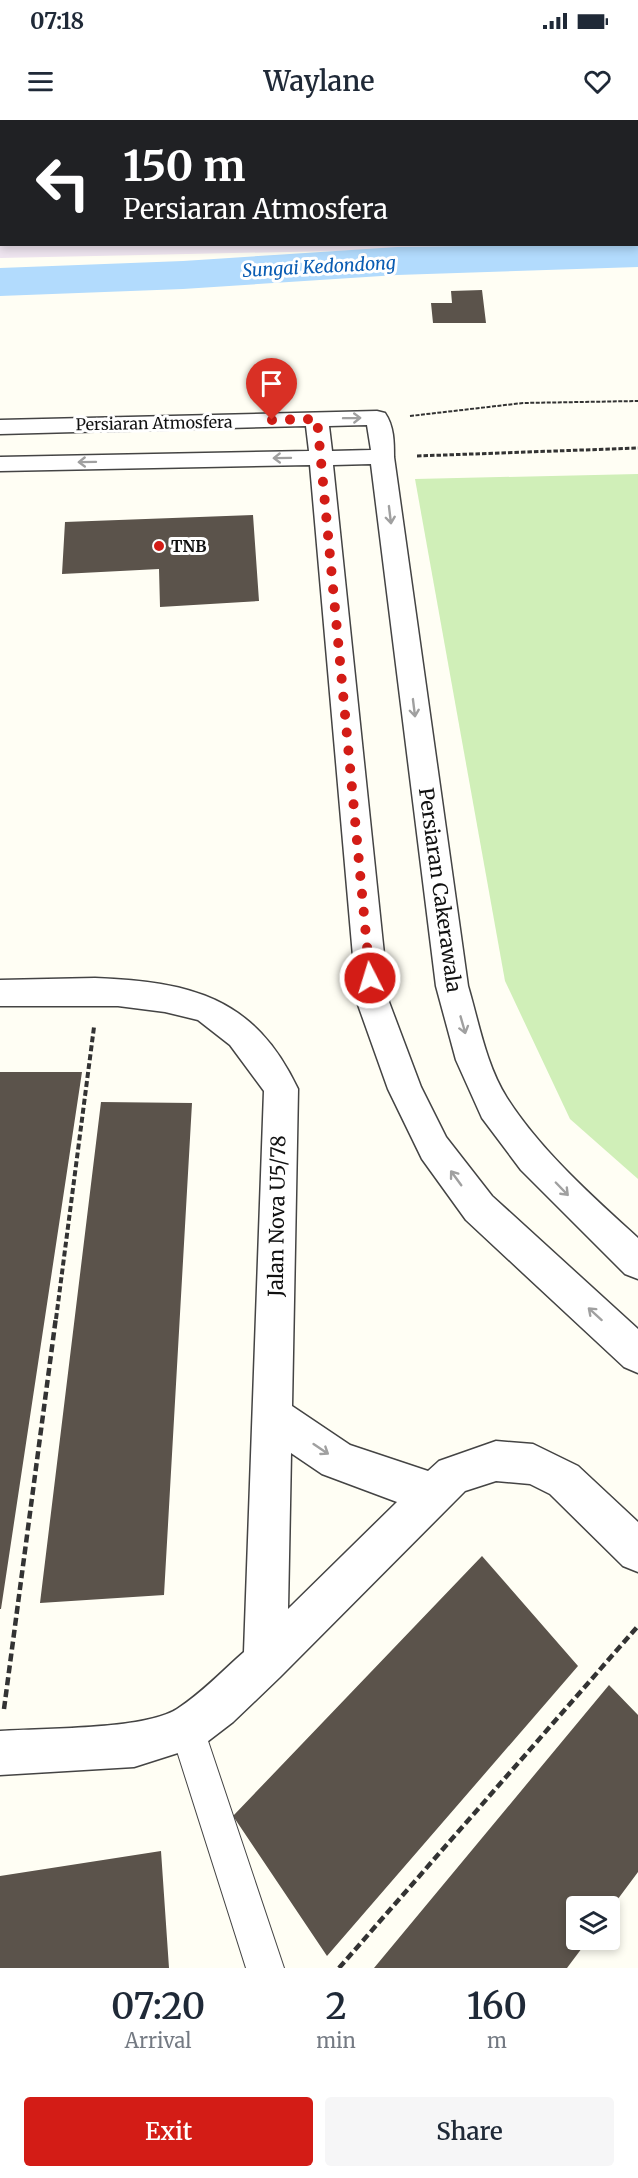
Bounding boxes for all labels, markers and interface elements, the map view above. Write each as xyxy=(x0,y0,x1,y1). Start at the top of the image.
text: 07:18 xyxy=(30,7,84,35)
text: Waylane xyxy=(263,64,375,98)
icon: menu xyxy=(24,65,57,98)
icon: heart xyxy=(581,65,614,98)
text: 150 m xyxy=(123,140,245,192)
icon: left xyxy=(24,144,102,222)
text: Persiaran Atmosfera xyxy=(123,192,388,226)
water label: Sungai Kedondong xyxy=(242,251,396,282)
pin xyxy=(246,358,297,420)
icon: arrive xyxy=(255,367,288,400)
street label: Persiaran Atmosfera xyxy=(75,412,233,434)
one-way arrow xyxy=(342,413,362,424)
one-way arrow xyxy=(272,453,292,464)
one-way arrow xyxy=(77,456,97,468)
one-way arrow xyxy=(384,504,395,524)
place label: TNB xyxy=(171,536,206,556)
marker: TNB xyxy=(152,539,166,553)
one-way arrow xyxy=(409,698,420,718)
street label: Persiaran Cakerawala xyxy=(414,786,467,994)
position arrow xyxy=(338,946,402,1010)
one-way arrow xyxy=(458,1015,469,1034)
street label: Jalan Nova U5/78 xyxy=(263,1135,290,1298)
one-way arrow xyxy=(450,1170,462,1186)
one-way arrow xyxy=(555,1182,570,1197)
one-way arrow xyxy=(588,1307,603,1321)
one-way arrow xyxy=(312,1443,329,1455)
map controls xyxy=(566,1896,620,1950)
button: layers xyxy=(566,1896,620,1950)
text: 07:20 xyxy=(111,1984,205,2029)
text: 2 xyxy=(325,1984,347,2029)
text: 160 xyxy=(467,1984,527,2029)
text: Arrival xyxy=(125,2028,192,2053)
text: min xyxy=(316,2028,356,2053)
text: m xyxy=(487,2028,507,2053)
button: Exit xyxy=(24,2097,313,2166)
button: Share xyxy=(325,2097,614,2166)

